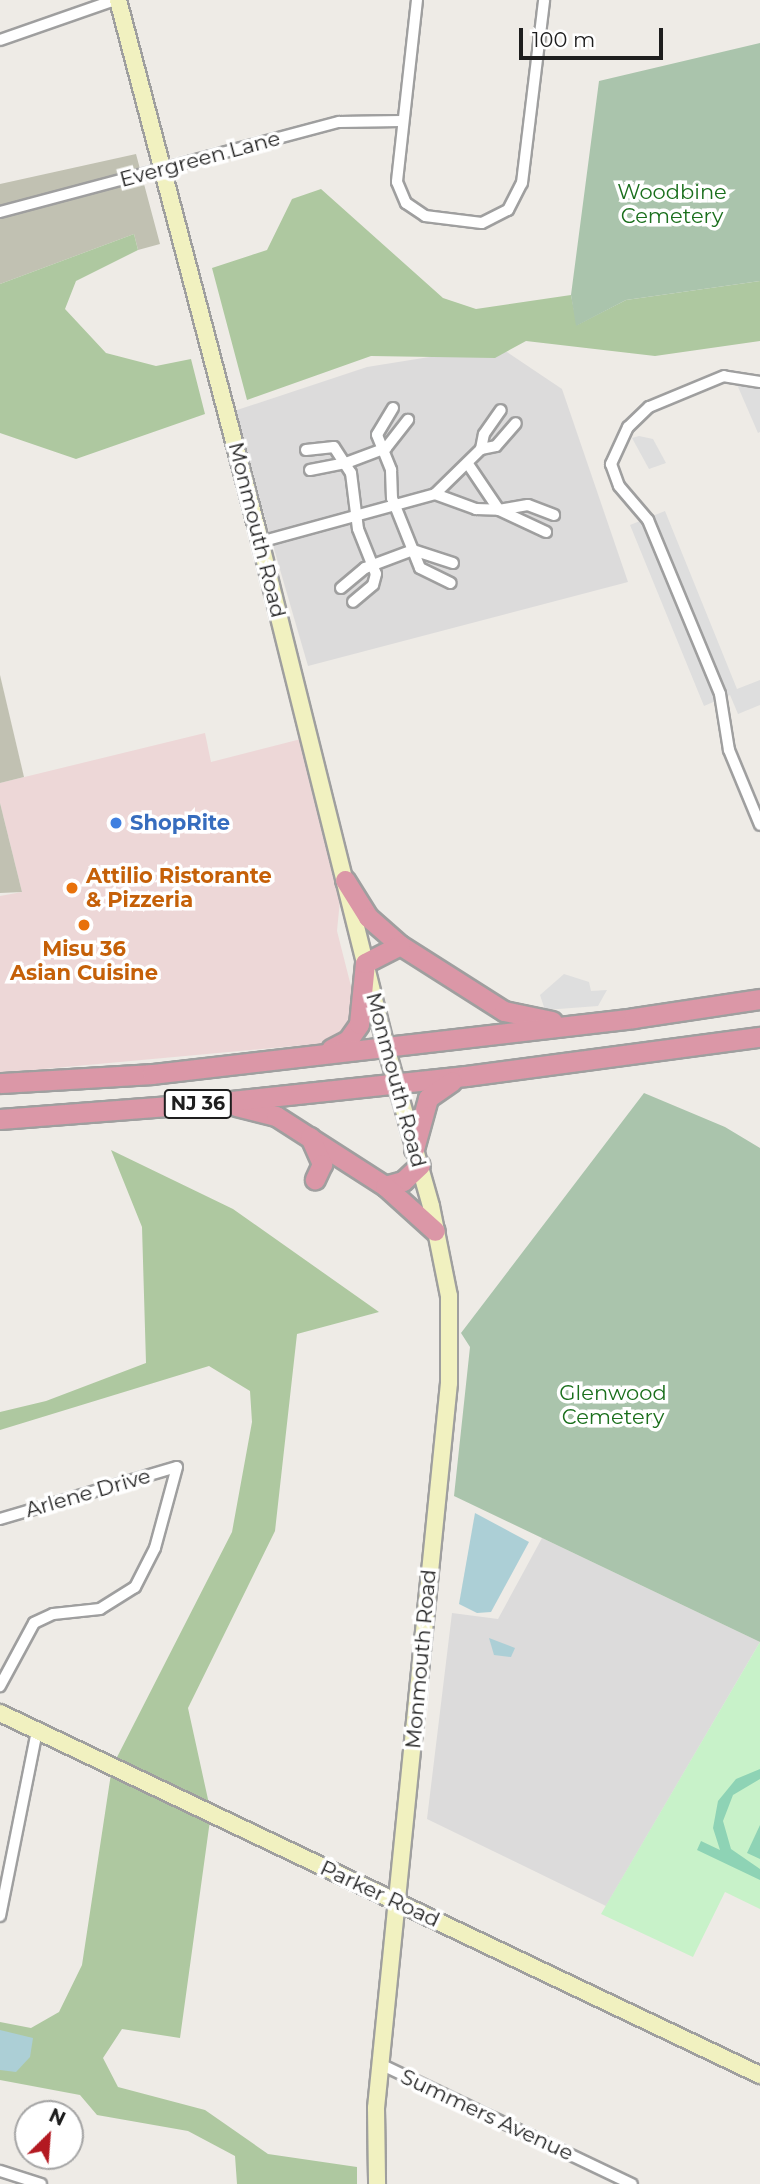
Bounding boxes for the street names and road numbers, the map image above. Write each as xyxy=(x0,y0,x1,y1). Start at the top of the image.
street label: Evergreen Lane xyxy=(117,125,283,193)
street label: Monmouth Road xyxy=(223,440,291,620)
street label: Monmouth Road xyxy=(361,990,431,1170)
road number: NJ 36 xyxy=(163,1088,233,1120)
street label: Arlene Drive xyxy=(23,1463,153,1523)
street label: Monmouth Road xyxy=(401,1568,441,1750)
street label: Parker Road xyxy=(316,1855,444,1933)
street label: Summers Avenue xyxy=(397,2064,577,2166)

